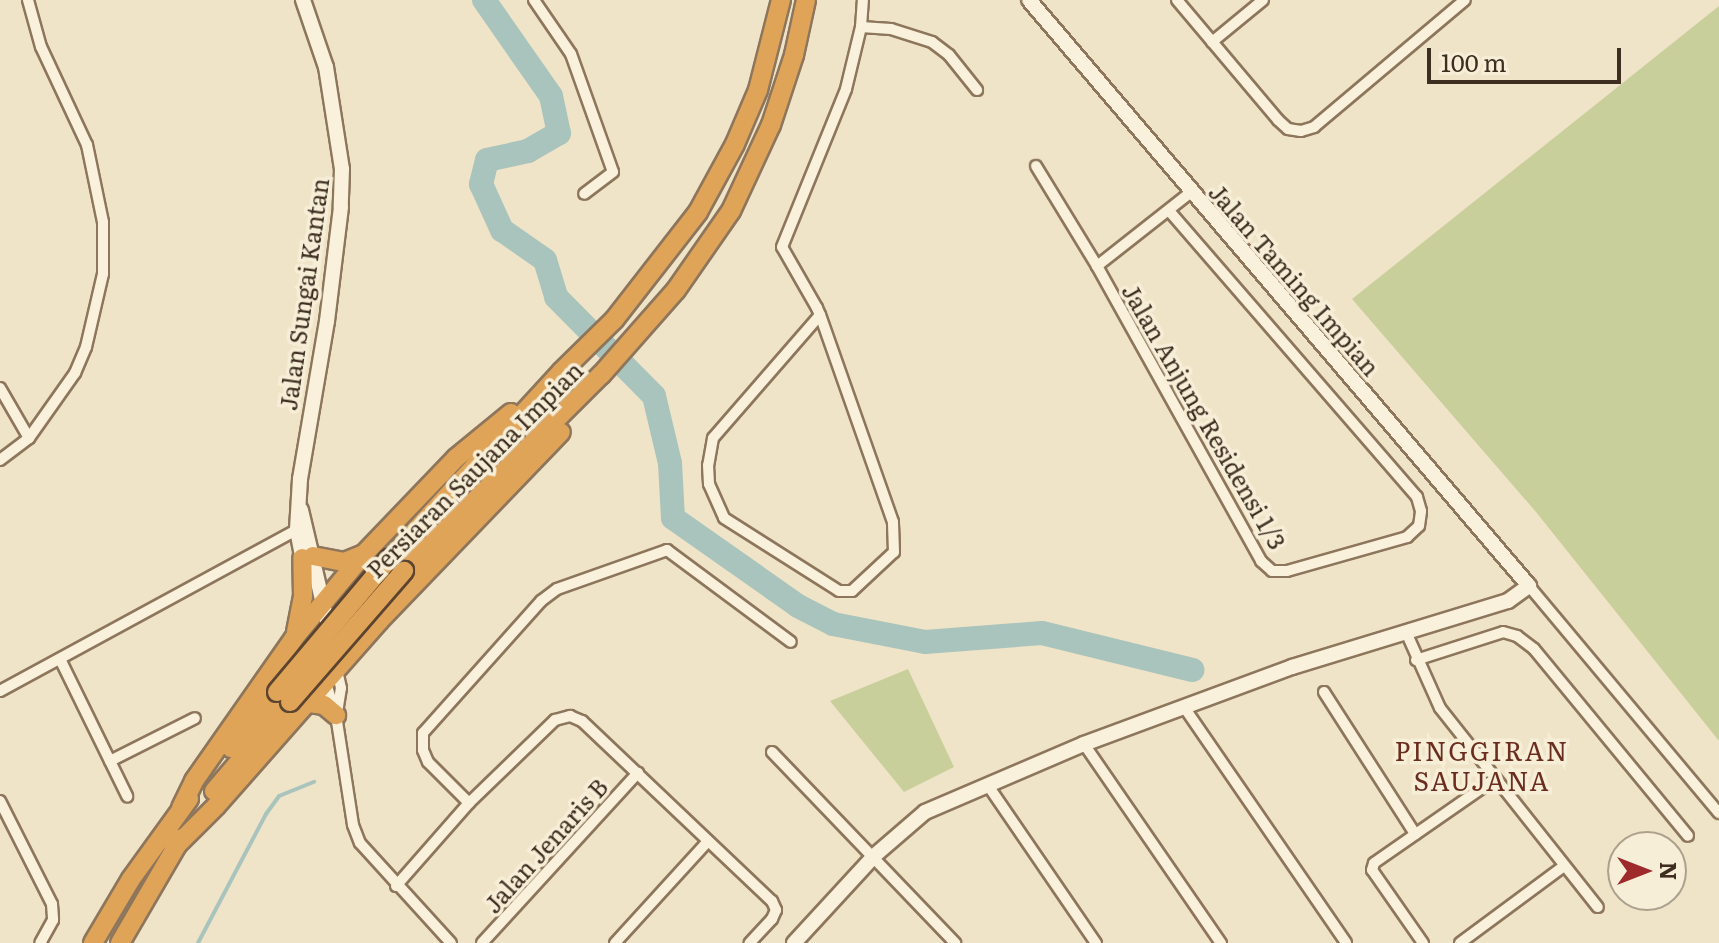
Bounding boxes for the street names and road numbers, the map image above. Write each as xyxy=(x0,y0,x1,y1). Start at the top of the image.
street label: Jalan Sungai Kantan xyxy=(272,176,334,412)
street label: Jalan Taming Impian xyxy=(1204,177,1386,381)
street label: Jalan Anjung Residensi 1/3 xyxy=(1117,278,1293,554)
street label: Persiaran Saujana Impian xyxy=(360,355,588,583)
street label: Jalan Jenaris B xyxy=(477,772,613,918)

